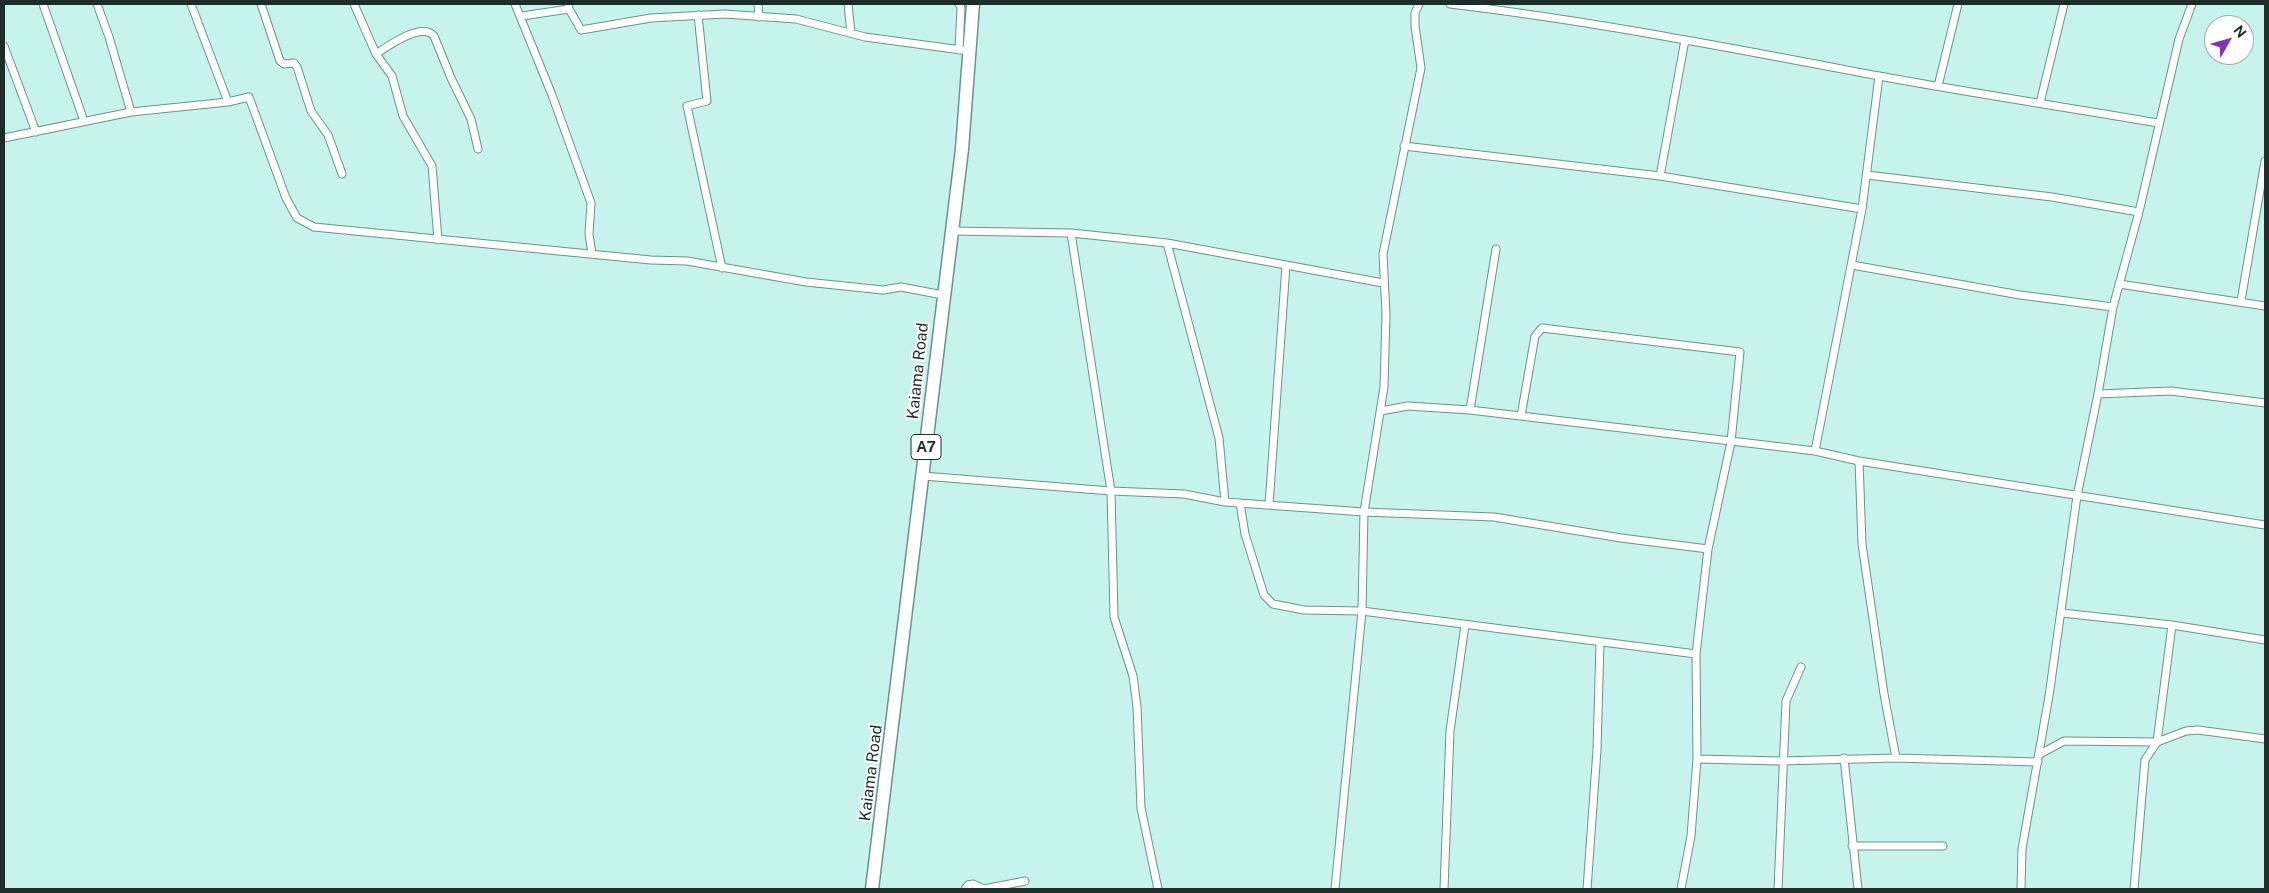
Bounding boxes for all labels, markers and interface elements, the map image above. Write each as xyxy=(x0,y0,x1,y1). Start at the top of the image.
north arrow xyxy=(2204,15,2254,65)
text: N xyxy=(2230,22,2250,41)
street label: Kaiama Road xyxy=(903,322,933,420)
road number: A7 xyxy=(911,434,941,460)
street label: Kaiama Road xyxy=(856,724,886,822)

